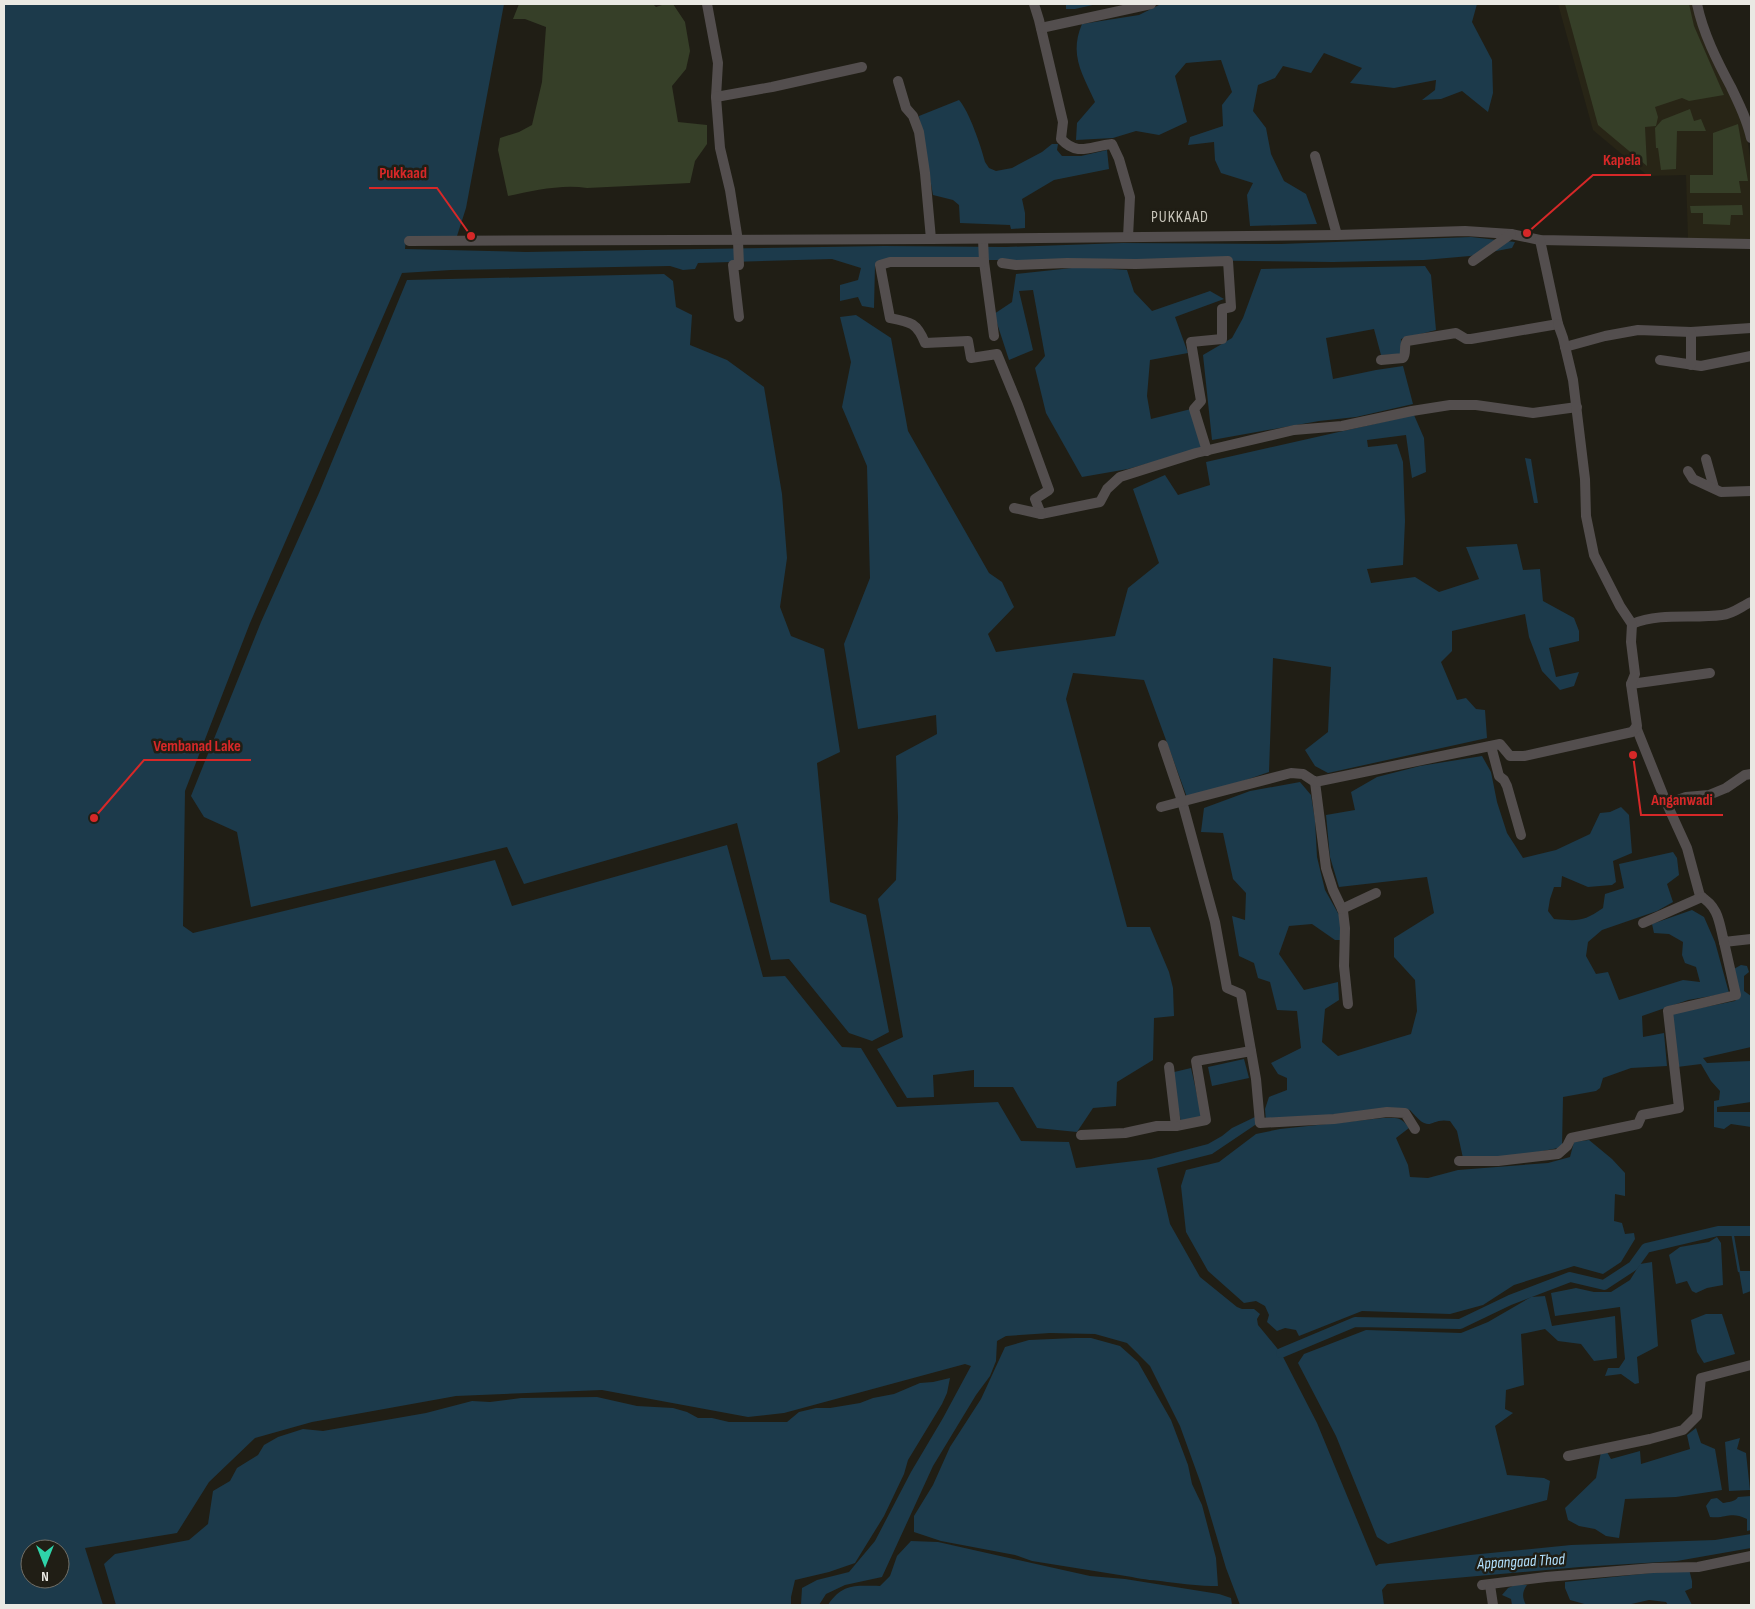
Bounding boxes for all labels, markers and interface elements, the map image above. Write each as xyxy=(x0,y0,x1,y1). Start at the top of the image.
callout: Kapela xyxy=(1593,144,1651,175)
text: Kapela xyxy=(1603,151,1641,170)
callout: Pukkaad xyxy=(369,157,437,188)
text: Pukkaad xyxy=(379,164,427,183)
district label: PUKKAAD xyxy=(1151,208,1209,227)
callout: Vembanad Lake xyxy=(144,729,251,760)
text: Vembanad Lake xyxy=(153,737,241,756)
callout: Anganwadi xyxy=(1641,784,1723,815)
text: Anganwadi xyxy=(1650,791,1713,810)
north arrow xyxy=(20,1539,70,1589)
water label: Appangaad Thod xyxy=(1476,1550,1566,1574)
text: N xyxy=(41,1568,49,1585)

